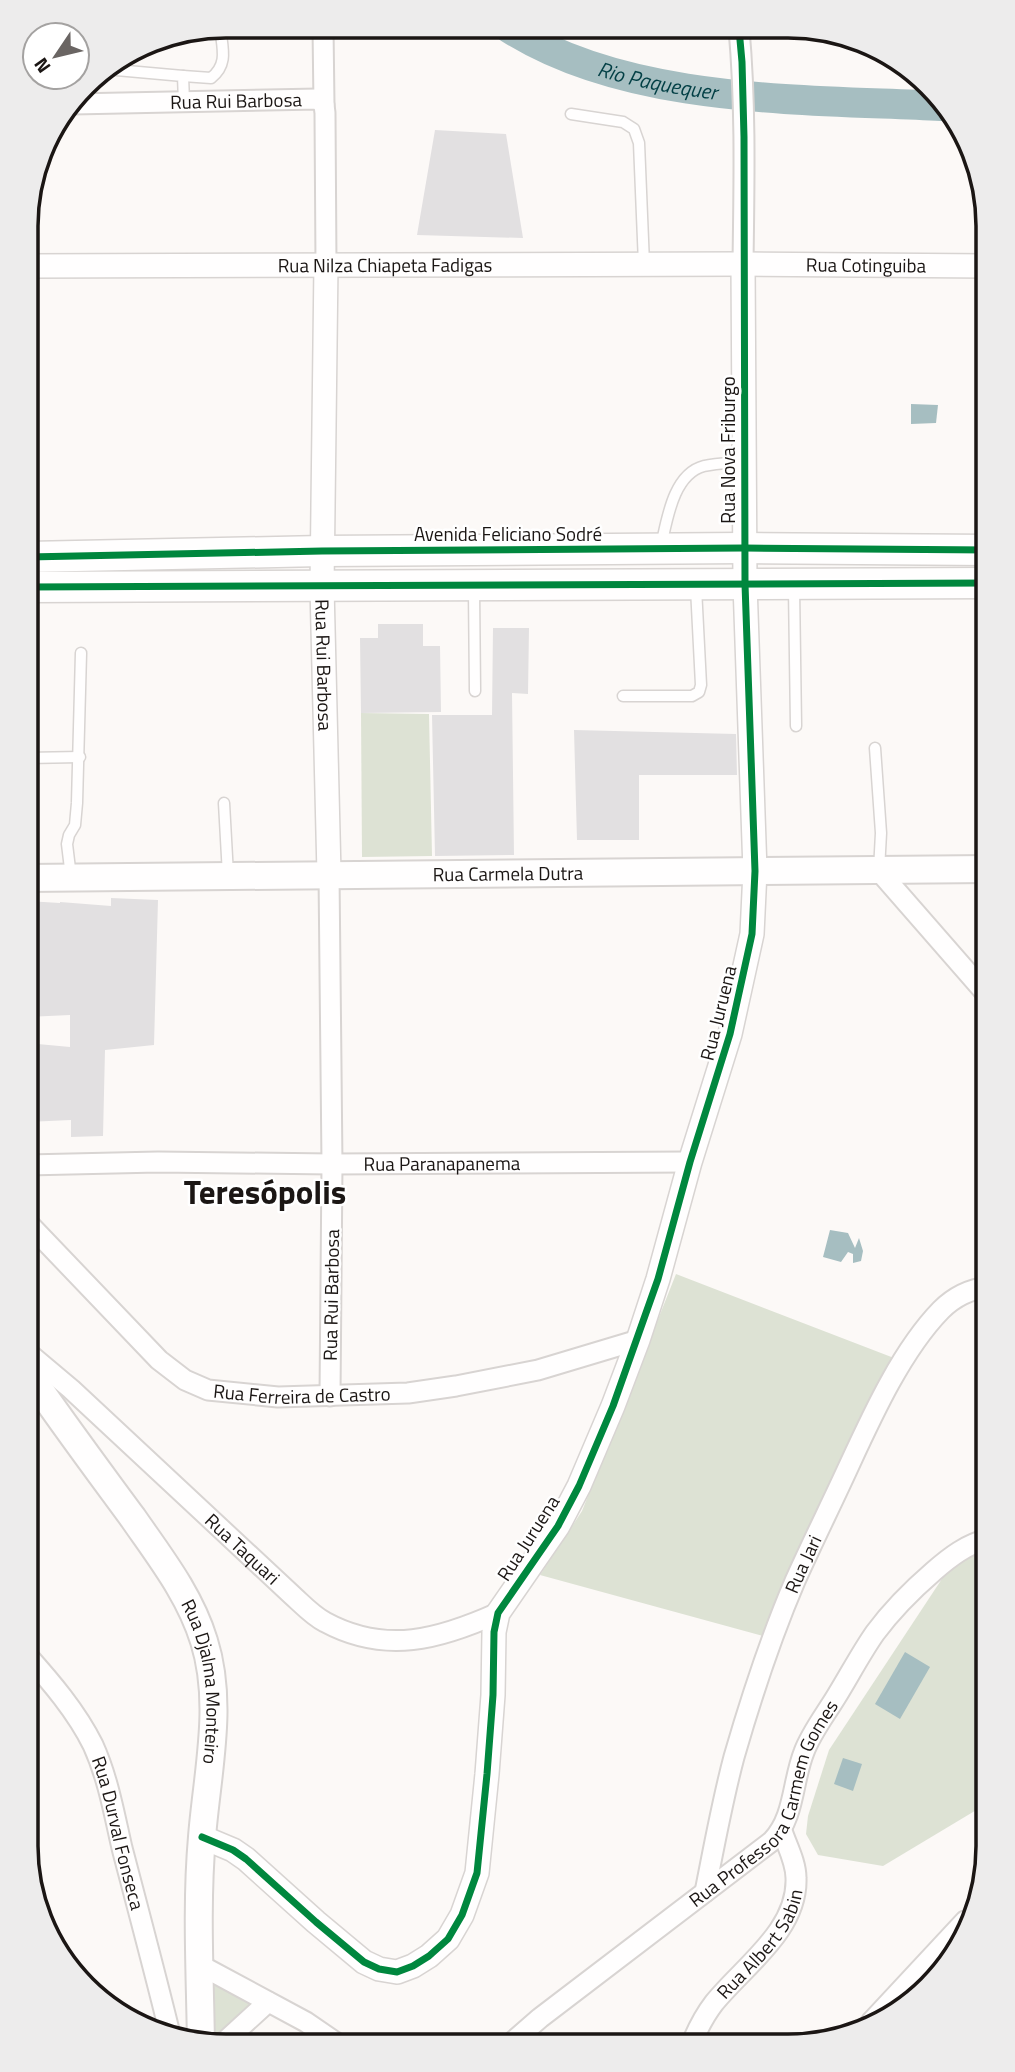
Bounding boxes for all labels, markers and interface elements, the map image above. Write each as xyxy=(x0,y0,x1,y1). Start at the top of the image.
north arrow xyxy=(21,21,91,91)
text: N xyxy=(26,52,57,80)
water label: Rio Paquequer xyxy=(594,52,721,108)
street label: Rua Rui Barbosa xyxy=(170,84,303,116)
street label: Rua Nilza Chiapeta Fadigas xyxy=(278,250,493,279)
street label: Rua Cotinguiba xyxy=(806,250,927,279)
street label: Rua Nova Friburgo xyxy=(713,376,742,524)
street label: Avenida Feliciano Sodré xyxy=(414,519,602,548)
street label: Rua Rui Barbosa xyxy=(308,599,341,732)
street label: Rua Carmela Dutra xyxy=(433,858,584,888)
street label: Rua Juruena xyxy=(692,962,743,1063)
street label: Rua Paranapanema xyxy=(363,1148,521,1178)
district label: Teresópolis xyxy=(184,1167,346,1217)
street label: Rua Rui Barbosa xyxy=(315,1228,346,1361)
street label: Rua Ferreira de Castro xyxy=(212,1376,391,1411)
street label: Rua Juruena xyxy=(489,1489,566,1586)
street label: Rua Taquari xyxy=(199,1506,287,1591)
street label: Rua Jari xyxy=(776,1530,828,1598)
street label: Rua Djalma Monteiro xyxy=(175,1594,229,1766)
street label: Rua Professora Carmem Gomes xyxy=(682,1694,845,1914)
street label: Rua Durval Fonseca xyxy=(85,1752,153,1913)
street label: Rua Albert Sabin xyxy=(709,1887,809,2005)

